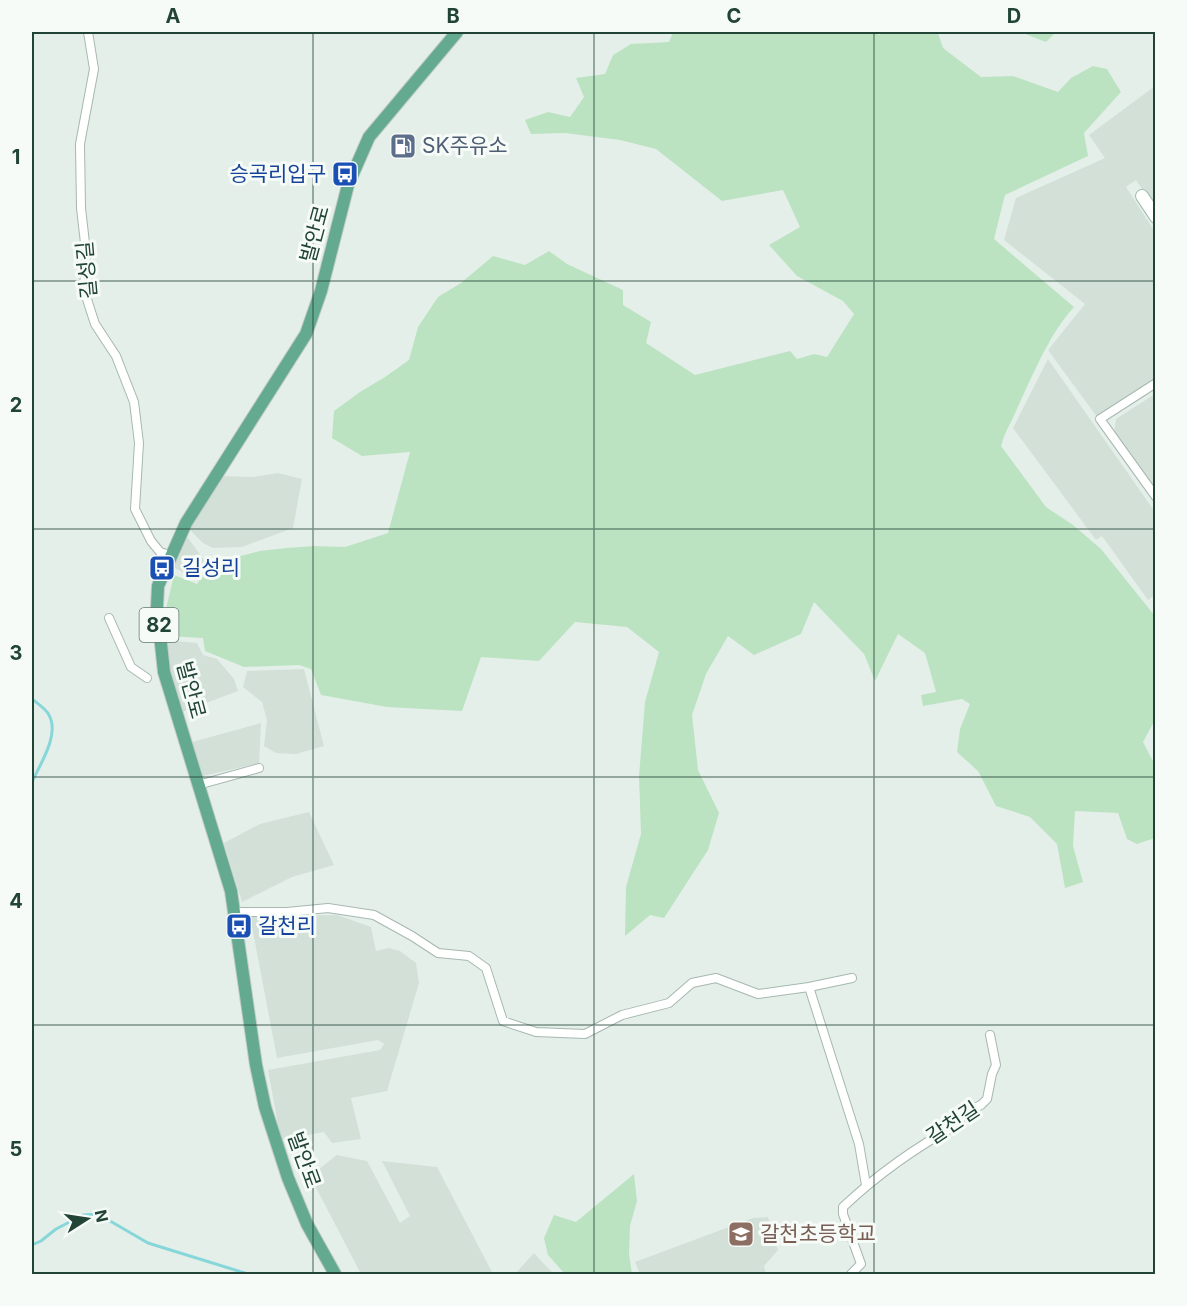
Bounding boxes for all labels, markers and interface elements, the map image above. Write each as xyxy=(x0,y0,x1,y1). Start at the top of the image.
text: A xyxy=(166,4,181,28)
text: B xyxy=(446,4,460,28)
text: C xyxy=(727,4,741,28)
text: D xyxy=(1007,4,1021,28)
fuel station icon: SK주유소 xyxy=(388,131,418,161)
place label: SK주유소 xyxy=(422,133,508,158)
text: 1 xyxy=(12,145,20,169)
bus stop icon: 승곡리입구 xyxy=(330,159,360,189)
place label: 승곡리입구 xyxy=(229,161,326,186)
street label: 발안로 xyxy=(295,203,334,265)
street label: 길성길 xyxy=(72,240,101,300)
text: 2 xyxy=(10,393,22,417)
bus stop icon: 길성리 xyxy=(147,553,177,583)
place label: 길성리 xyxy=(182,555,240,580)
road number: 82 xyxy=(140,608,178,642)
text: 3 xyxy=(10,641,22,665)
street label: 발안로 xyxy=(172,659,211,721)
text: 4 xyxy=(9,889,23,913)
bus stop icon: 갈천리 xyxy=(224,911,254,941)
place label: 갈천리 xyxy=(258,913,316,938)
street label: 갈천길 xyxy=(922,1096,984,1149)
street label: 발안로 xyxy=(283,1128,326,1191)
text: 5 xyxy=(10,1137,22,1161)
north arrow xyxy=(57,1189,117,1249)
text: N xyxy=(91,1208,113,1224)
school or university icon: 갈천초등학교 xyxy=(726,1219,756,1249)
place label: 갈천초등학교 xyxy=(760,1221,876,1246)

